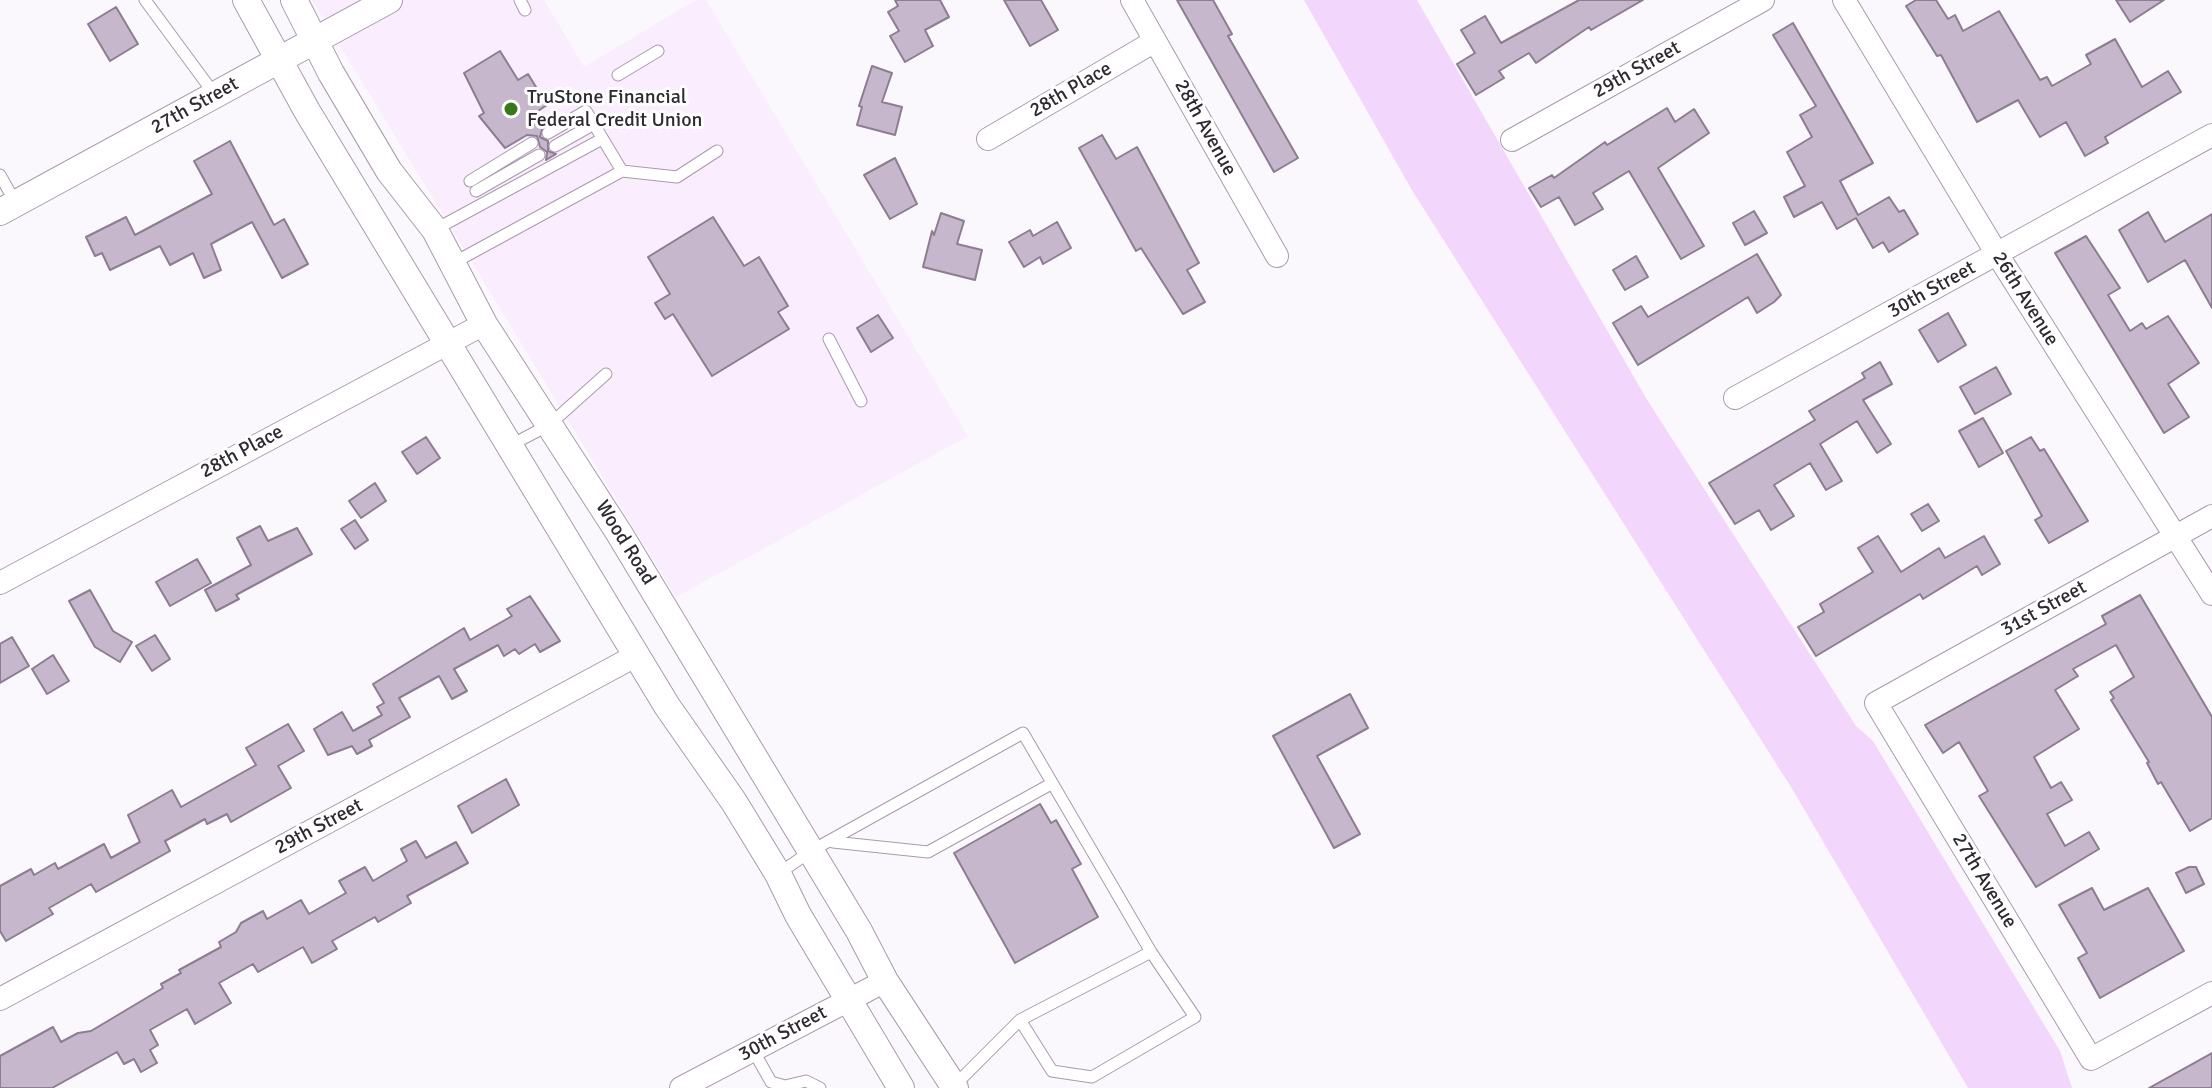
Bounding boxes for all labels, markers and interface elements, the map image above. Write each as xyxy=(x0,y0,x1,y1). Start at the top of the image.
street label: 29th Street xyxy=(1589,36,1685,104)
street label: 28th Place xyxy=(1026,57,1116,123)
street label: 27th Street xyxy=(147,72,243,140)
street label: 28th Avenue xyxy=(1169,76,1241,180)
place label: TruStone Financial Federal Credit Union xyxy=(527,86,702,133)
marker: TruStone Financial Federal Credit Union xyxy=(502,100,520,118)
street label: 26th Avenue xyxy=(1987,248,2063,350)
street label: 30th Street xyxy=(1884,256,1980,324)
street label: 28th Place xyxy=(196,420,288,484)
street label: Wood Road xyxy=(590,496,660,590)
street label: 31st Street xyxy=(1997,576,2091,642)
street label: 29th Street xyxy=(271,794,367,860)
street label: 27th Avenue xyxy=(1946,829,2022,933)
street label: 30th Street xyxy=(735,1001,831,1067)

